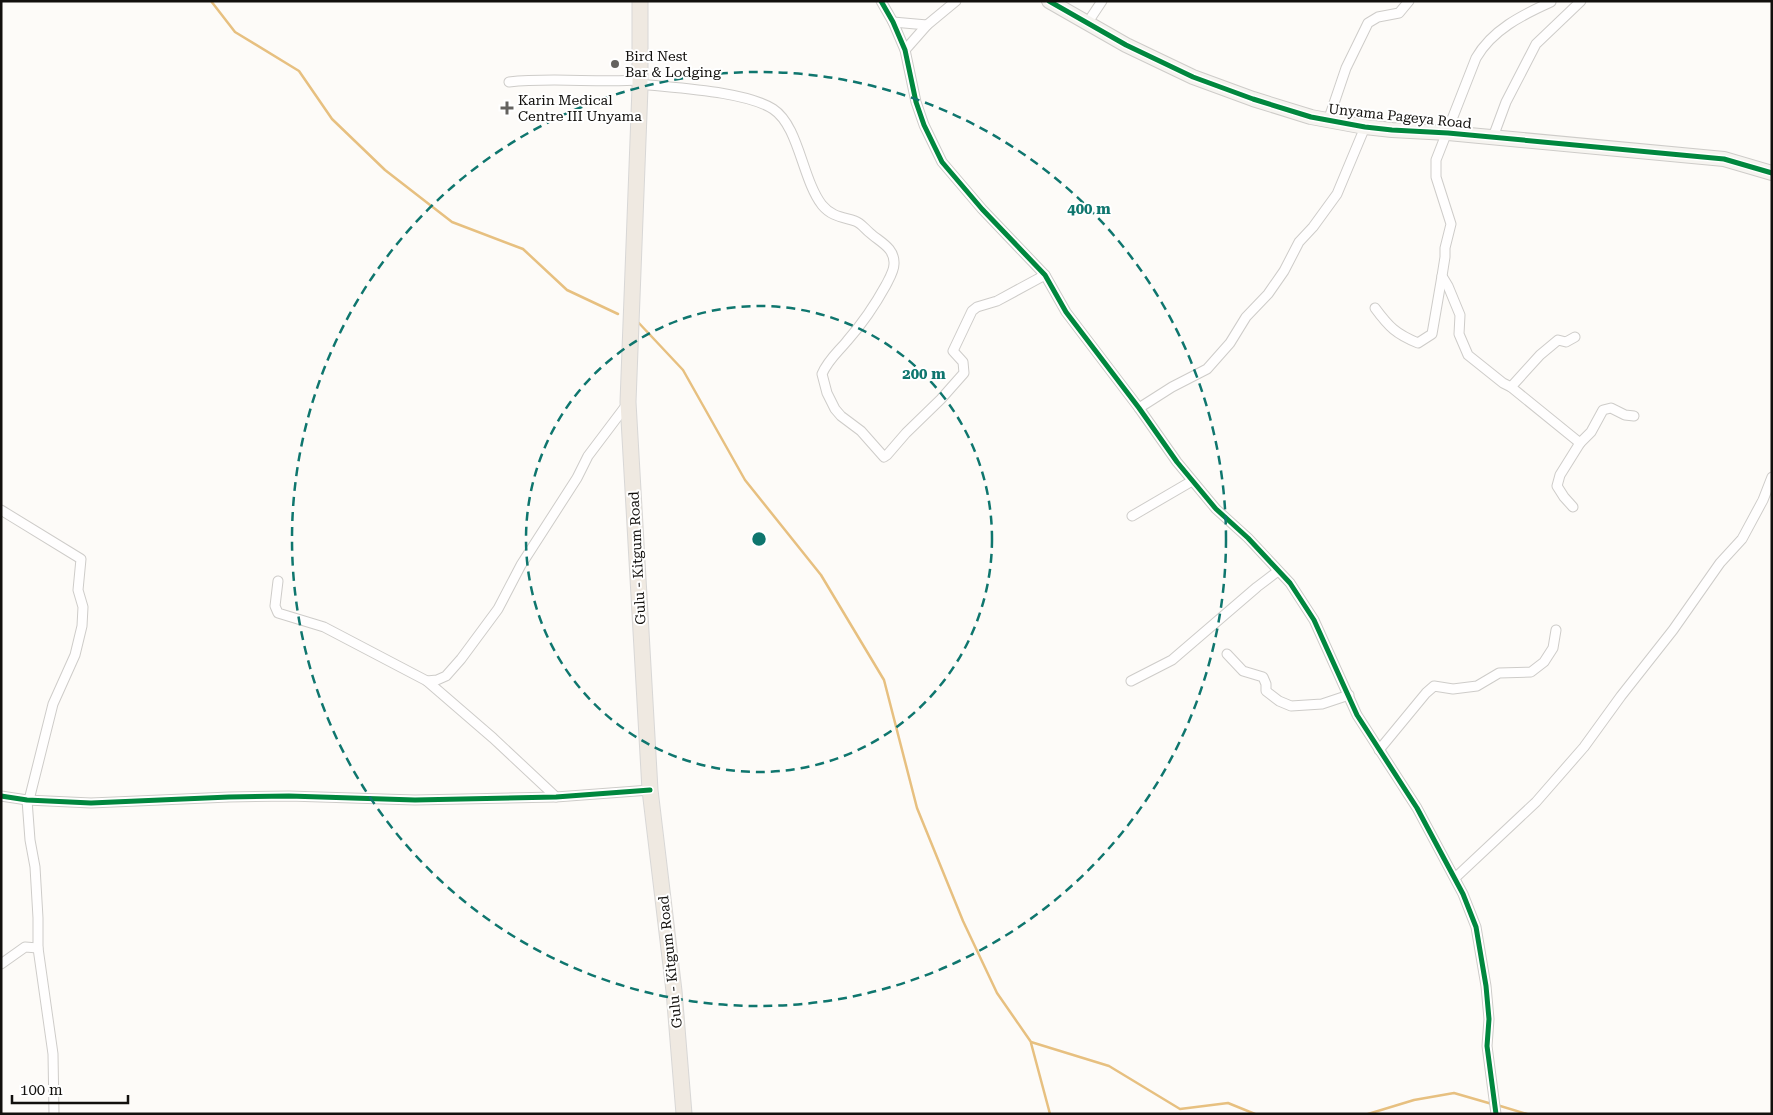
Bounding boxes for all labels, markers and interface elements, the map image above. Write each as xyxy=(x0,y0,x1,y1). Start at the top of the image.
place label: Bird Nest Bar & Lodging xyxy=(625,48,721,80)
marker: Bird Nest Bar & Lodging xyxy=(609,58,621,70)
place label: Karin Medical Centre III Unyama xyxy=(518,92,642,124)
marker: Karin Medical Centre III Unyama xyxy=(500,101,514,115)
street label: Unyama Pageya Road xyxy=(1327,101,1473,131)
text: 400 m xyxy=(1067,200,1111,218)
text: 200 m xyxy=(902,365,946,383)
street label: Gulu - Kitgum Road xyxy=(626,491,648,625)
centre of rings xyxy=(750,530,768,548)
street label: Gulu - Kitgum Road xyxy=(655,895,685,1029)
scale bar xyxy=(12,1072,129,1104)
text: 100 m xyxy=(20,1081,63,1099)

